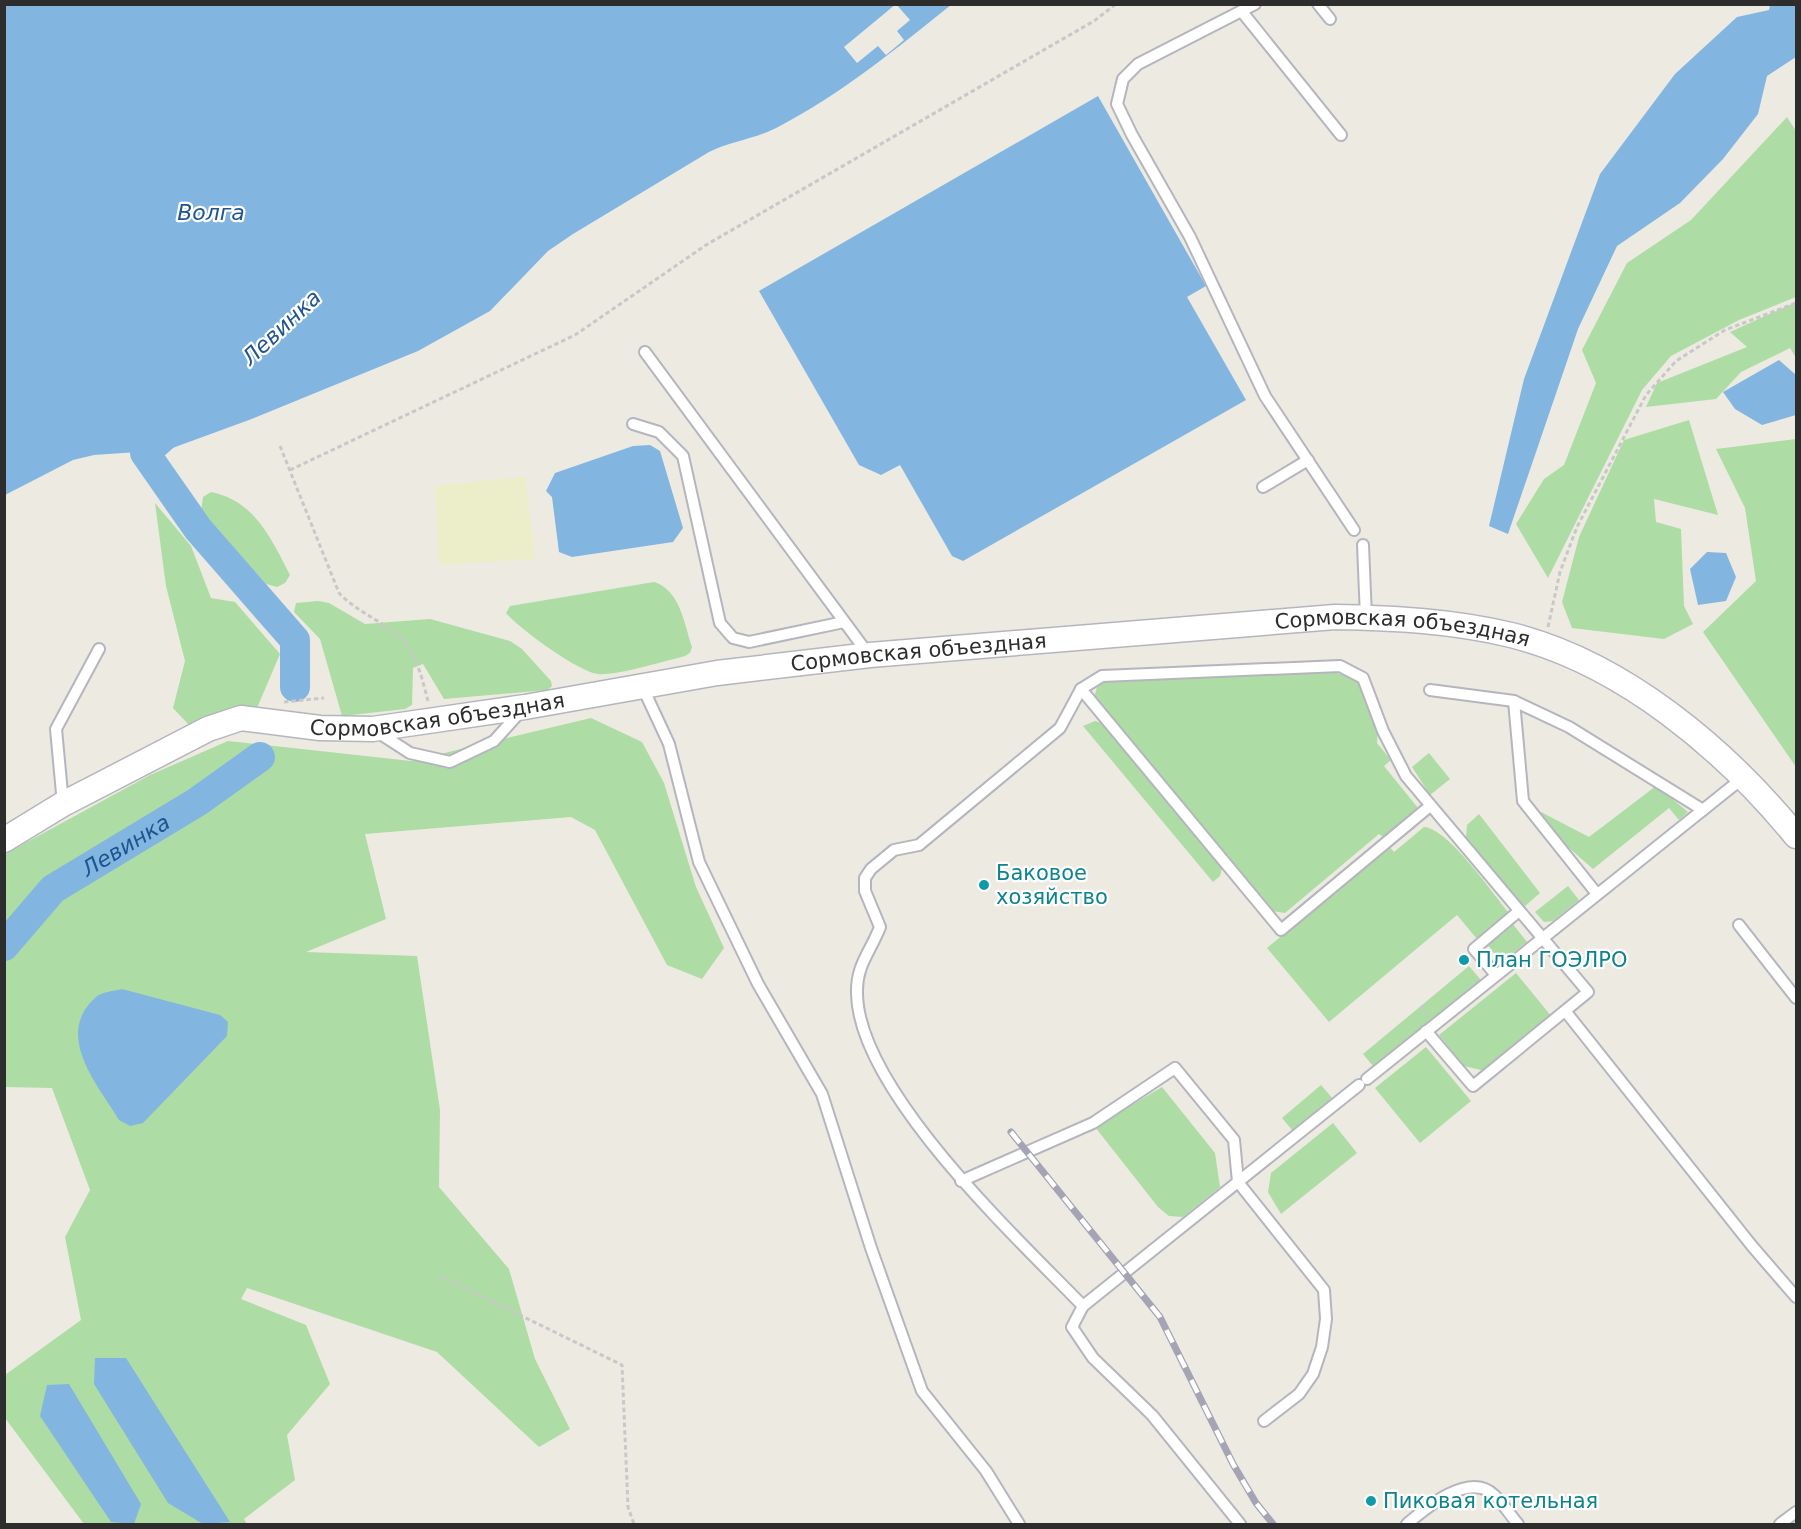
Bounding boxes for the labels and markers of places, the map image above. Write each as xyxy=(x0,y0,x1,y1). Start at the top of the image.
place label: Баковое хозяйство xyxy=(996,861,1108,909)
marker: Баковое хозяйство xyxy=(977,878,991,892)
place label: План ГОЭЛРО xyxy=(1476,948,1627,972)
marker: План ГОЭЛРО xyxy=(1457,953,1471,967)
place label: Пиковая котельная xyxy=(1383,1489,1598,1513)
marker: Пиковая котельная xyxy=(1364,1494,1378,1508)

